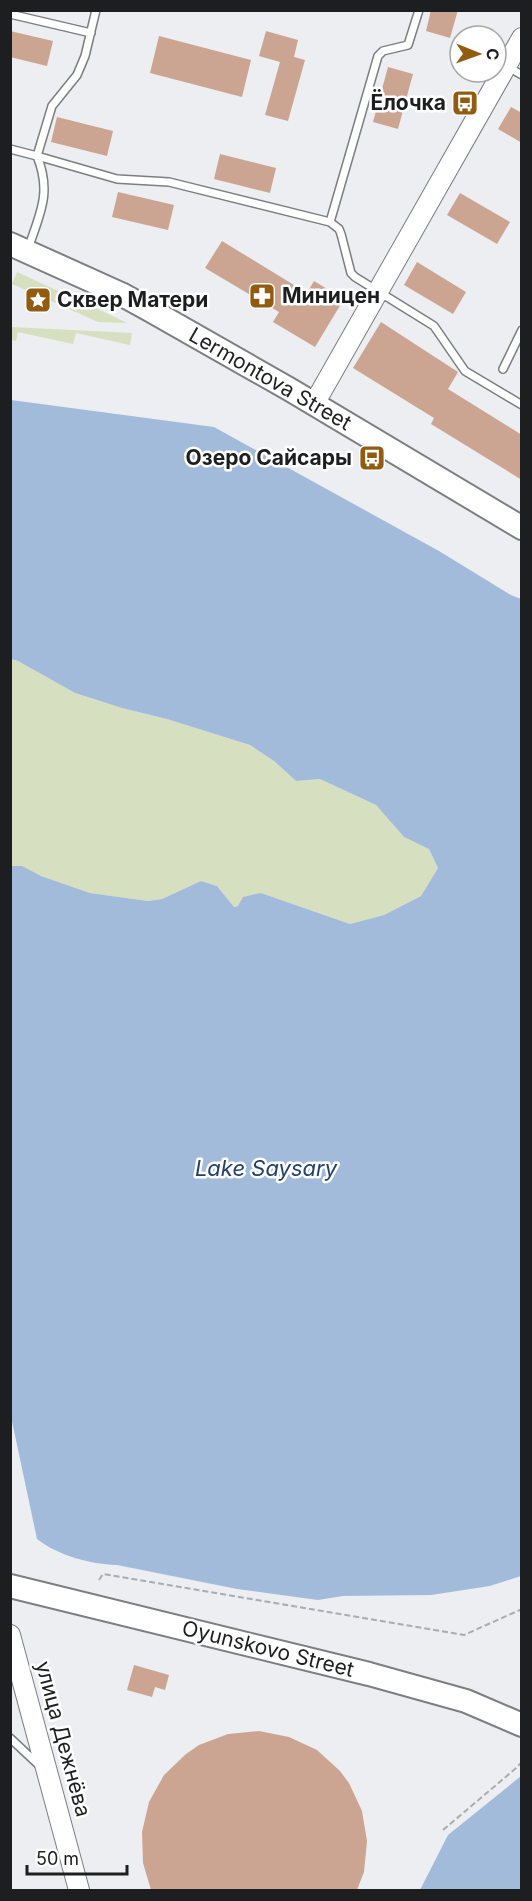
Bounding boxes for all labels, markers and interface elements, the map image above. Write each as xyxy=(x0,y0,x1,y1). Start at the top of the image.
north arrow xyxy=(448,24,508,84)
text: С xyxy=(483,48,503,61)
bus stop icon: Ёлочка xyxy=(450,88,480,118)
place label: Ёлочка xyxy=(370,89,446,115)
pharmacy icon: Миницен xyxy=(247,281,277,311)
place label: Миницен xyxy=(282,283,380,308)
place icon: Сквер Матери xyxy=(23,285,53,315)
place label: Сквер Матери xyxy=(57,287,208,312)
street label: Lermontova Street xyxy=(185,322,356,435)
bus stop icon: Озеро Сайсары xyxy=(357,443,387,473)
place label: Озеро Сайсары xyxy=(186,445,352,470)
water label: Lake Saysary xyxy=(195,1155,338,1181)
street label: Oyunskovo Street xyxy=(180,1615,357,1682)
street label: улица Дежнёва xyxy=(31,1658,96,1819)
scale bar xyxy=(27,1838,128,1876)
text: 50 m xyxy=(36,1848,79,1869)

